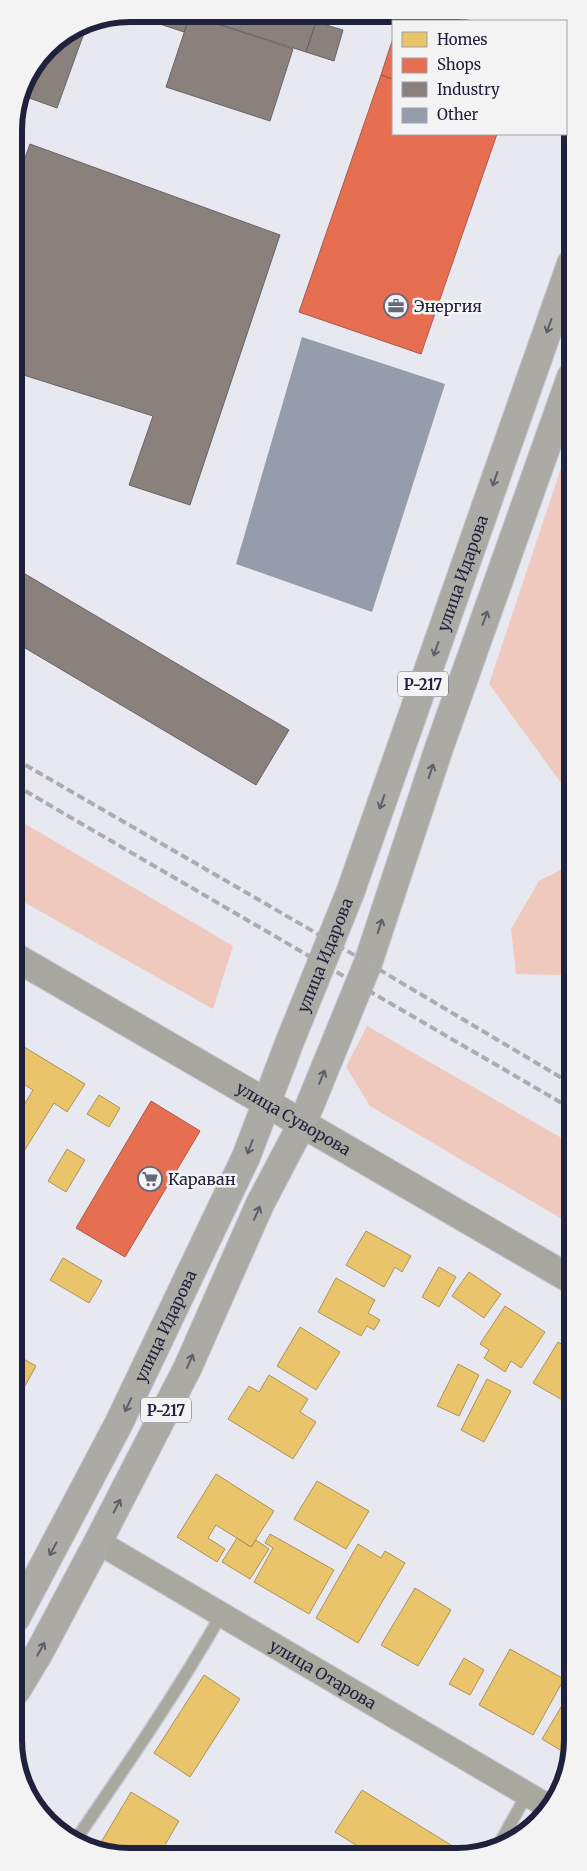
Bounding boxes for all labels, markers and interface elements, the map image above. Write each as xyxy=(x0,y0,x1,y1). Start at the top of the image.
legend xyxy=(392,20,567,135)
text: Homes xyxy=(437,30,488,49)
text: Shops xyxy=(437,55,481,74)
text: Industry xyxy=(437,80,500,99)
text: Other xyxy=(437,105,479,124)
office icon: Энергия xyxy=(383,293,409,319)
place label: Энергия xyxy=(414,296,482,316)
one-way arrow xyxy=(544,318,553,333)
one-way arrow xyxy=(490,471,499,487)
street label: улица Идарова xyxy=(433,512,492,634)
one-way arrow xyxy=(481,611,490,626)
one-way arrow xyxy=(431,641,440,656)
road number: Р-217 xyxy=(398,672,448,696)
one-way arrow xyxy=(427,764,436,780)
one-way arrow xyxy=(377,794,386,810)
street label: улица Идарова xyxy=(293,894,357,1015)
one-way arrow xyxy=(376,918,385,934)
one-way arrow xyxy=(317,1070,327,1085)
street label: улица Суворова xyxy=(233,1077,355,1160)
one-way arrow xyxy=(245,1139,254,1155)
supermarket icon: Караван xyxy=(137,1166,163,1192)
place label: Караван xyxy=(168,1169,236,1189)
one-way arrow xyxy=(252,1206,262,1221)
street label: улица Идарова xyxy=(130,1266,201,1385)
one-way arrow xyxy=(186,1354,196,1369)
one-way arrow xyxy=(123,1397,132,1412)
road number: Р-217 xyxy=(141,1398,191,1422)
one-way arrow xyxy=(113,1499,122,1514)
one-way arrow xyxy=(47,1541,57,1556)
street label: улица Отарова xyxy=(266,1635,380,1714)
one-way arrow xyxy=(36,1643,46,1657)

